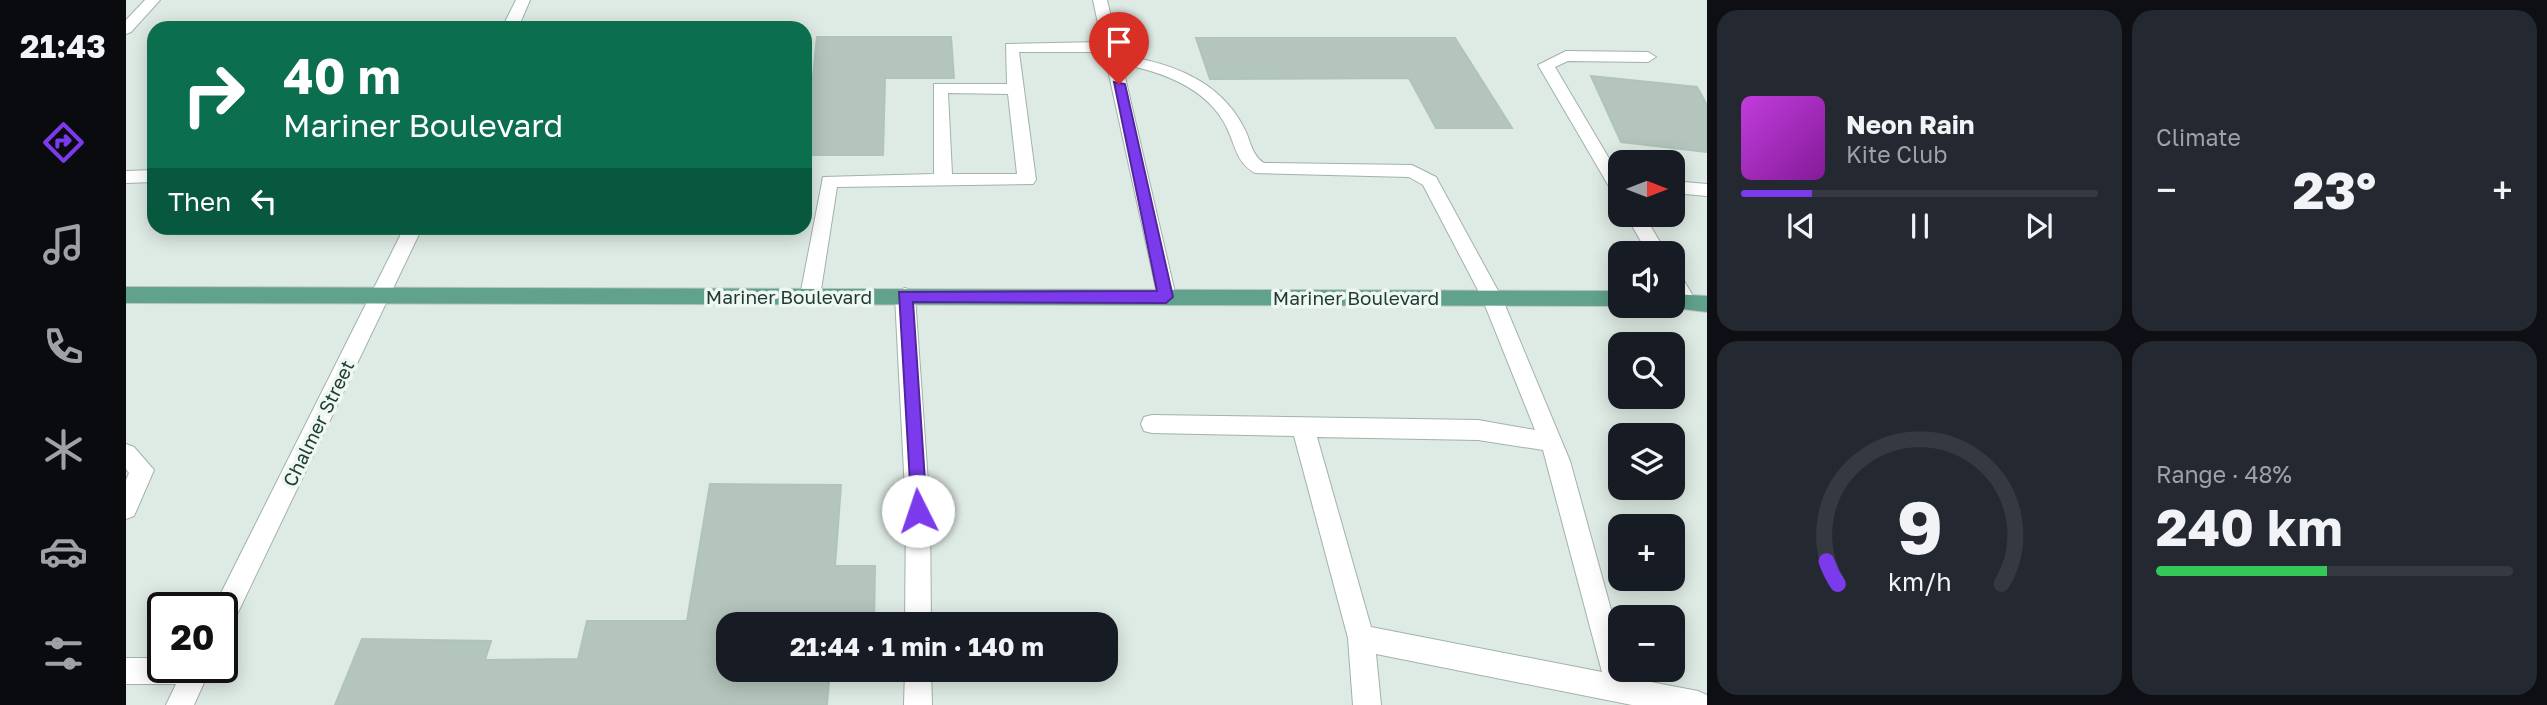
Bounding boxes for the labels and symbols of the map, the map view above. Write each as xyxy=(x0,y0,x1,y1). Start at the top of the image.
pin xyxy=(1089,12.0,1149,84)
north arrow xyxy=(1608,150,1685,228)
street label: Mariner Boulevard xyxy=(706,285,872,308)
street label: Mariner Boulevard xyxy=(1273,286,1439,309)
street label: Chalmer Street xyxy=(277,356,359,490)
position arrow xyxy=(881,474,955,548)
speed limit sign: 20 xyxy=(147,592,238,683)

